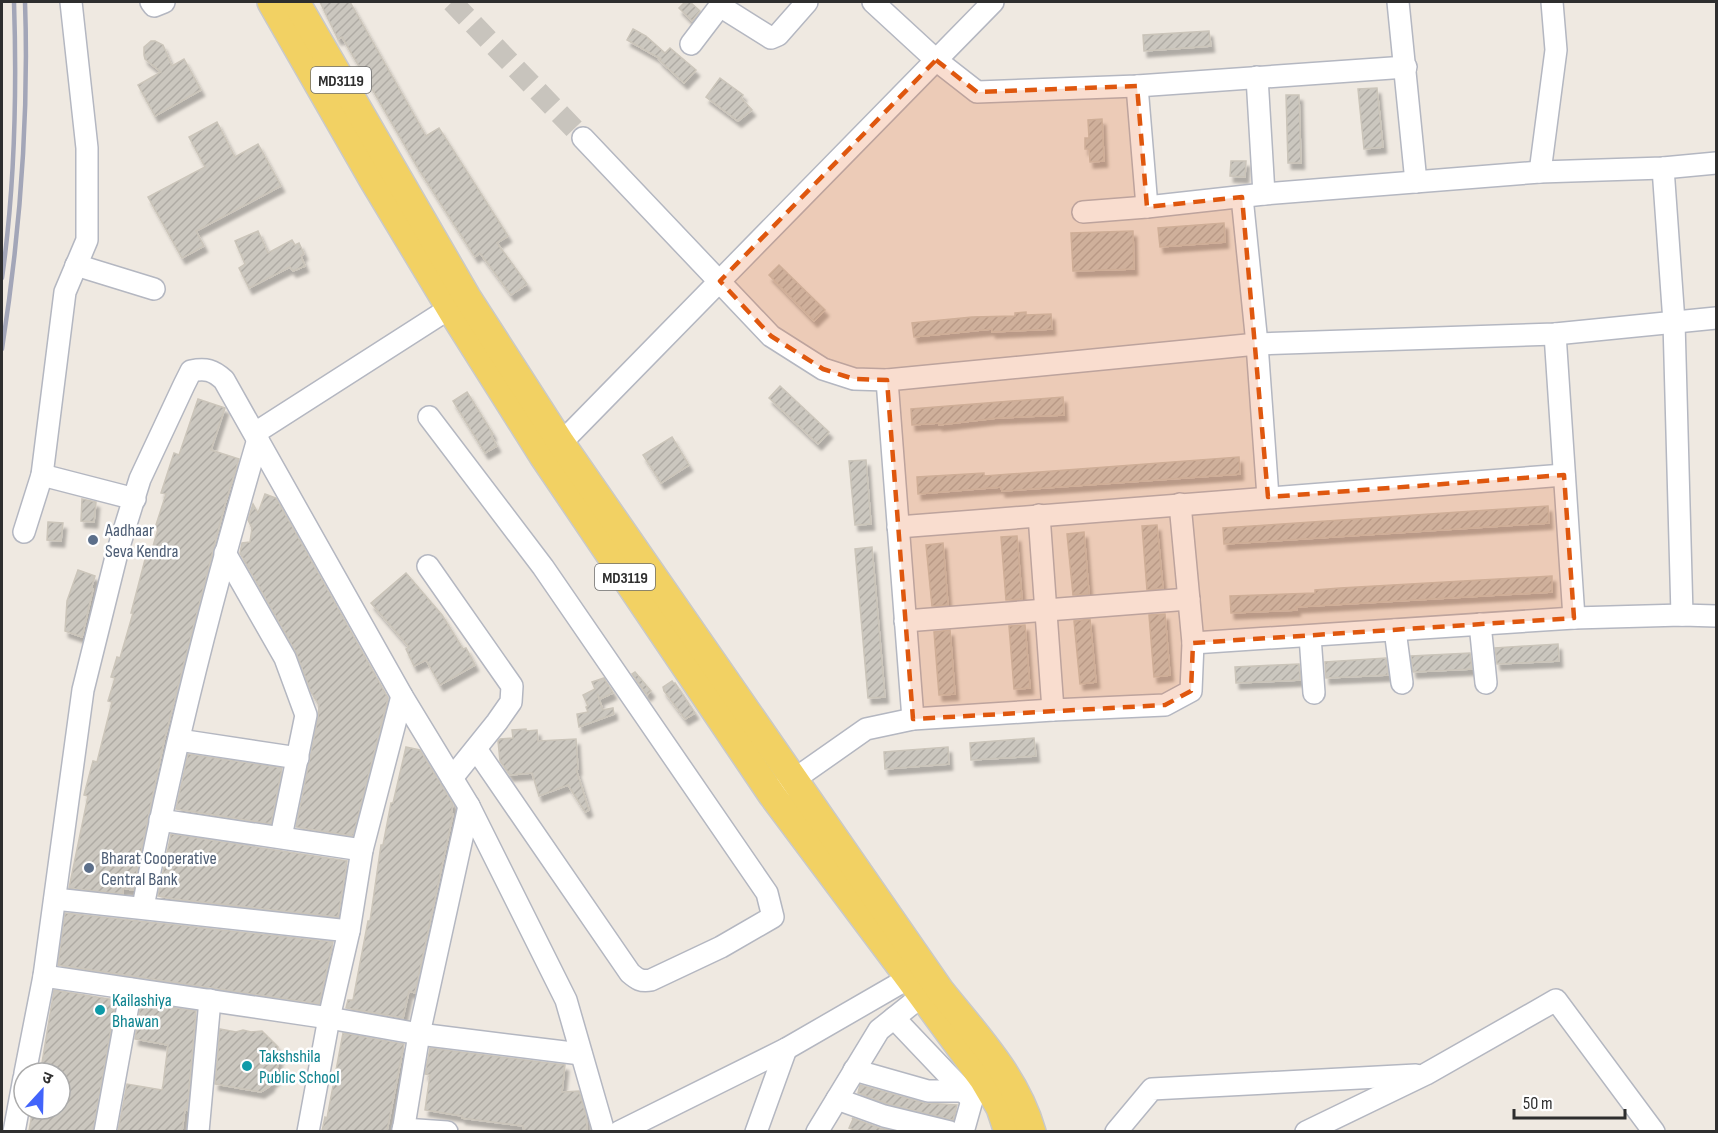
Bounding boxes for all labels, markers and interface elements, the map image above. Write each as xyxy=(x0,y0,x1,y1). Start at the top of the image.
road number: MD3119 xyxy=(311,67,371,93)
place label: Aadhaar Seva Kendra xyxy=(104,520,178,562)
marker: Aadhaar Seva Kendra xyxy=(86,533,100,547)
road number: MD3119 xyxy=(595,564,655,590)
place label: Bharat Cooperative Central Bank xyxy=(101,848,217,890)
marker: Bharat Cooperative Central Bank xyxy=(82,861,96,875)
place label: Kailashiya Bhawan xyxy=(112,990,172,1032)
marker: Kailashiya Bhawan xyxy=(93,1003,107,1017)
place label: Takshshila Public School xyxy=(259,1046,340,1088)
marker: Takshshila Public School xyxy=(240,1059,254,1073)
north arrow xyxy=(12,1061,72,1121)
text: उ xyxy=(39,1068,56,1089)
scale bar xyxy=(1514,1082,1625,1120)
text: 50 m xyxy=(1523,1093,1553,1114)

